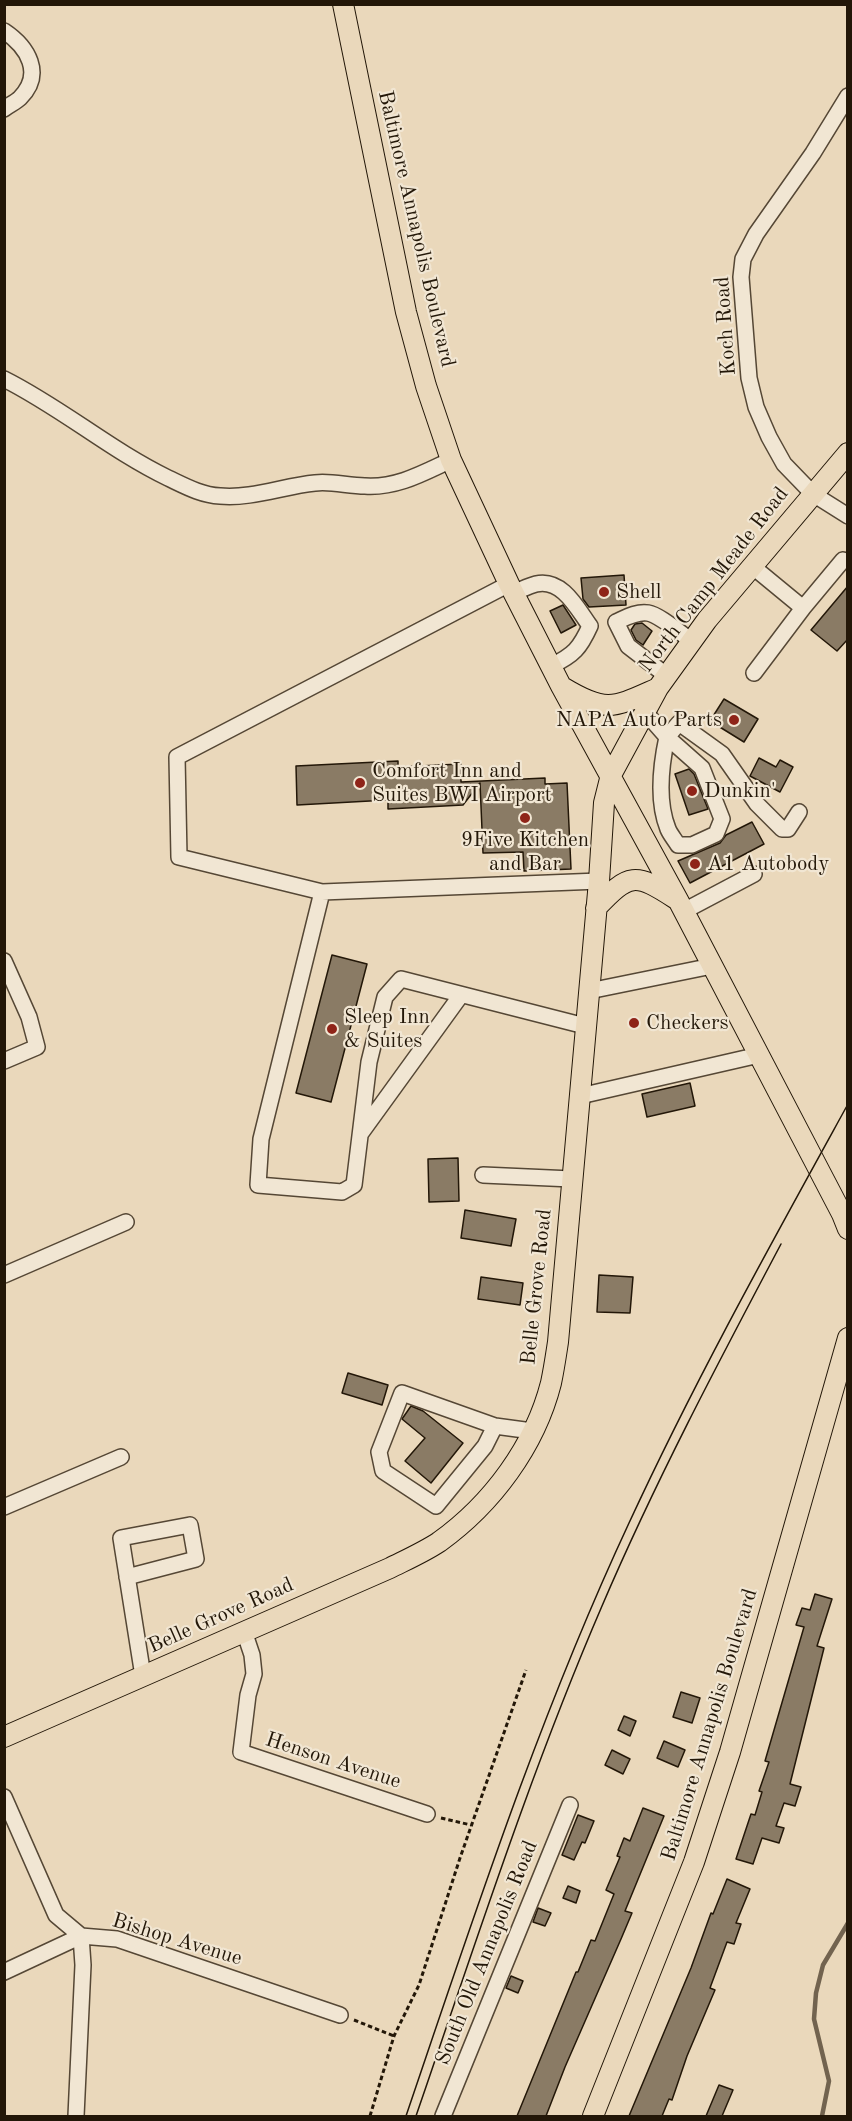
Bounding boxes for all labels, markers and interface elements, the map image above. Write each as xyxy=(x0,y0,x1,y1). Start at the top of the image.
street label: Baltimore Annapolis Boulevard xyxy=(372,88,460,370)
street label: Koch Road xyxy=(710,275,742,377)
street label: North Camp Meade Road xyxy=(634,482,794,678)
place label: Shell xyxy=(616,579,661,605)
marker: Shell xyxy=(597,585,611,599)
place label: NAPA Auto Parts xyxy=(556,707,722,733)
marker: NAPA Auto Parts xyxy=(727,713,741,727)
place label: Comfort Inn and Suites BWI Airport xyxy=(372,758,552,808)
marker: Comfort Inn and Suites BWI Airport xyxy=(353,776,367,790)
place label: Dunkin' xyxy=(704,778,776,804)
marker: Dunkin' xyxy=(685,784,699,798)
marker: 9Five Kitchen and Bar xyxy=(518,811,532,825)
place label: 9Five Kitchen and Bar xyxy=(461,827,589,877)
place label: A1 Autobody xyxy=(707,851,829,877)
marker: A1 Autobody xyxy=(688,857,702,871)
place label: Sleep Inn & Suites xyxy=(344,1004,430,1054)
place label: Checkers xyxy=(646,1010,729,1036)
marker: Checkers xyxy=(627,1016,641,1030)
marker: Sleep Inn & Suites xyxy=(325,1022,339,1036)
street label: Belle Grove Road xyxy=(516,1208,558,1366)
street label: Belle Grove Road xyxy=(144,1573,298,1659)
street label: Baltimore Annapolis Boulevard xyxy=(657,1586,763,1864)
street label: Henson Avenue xyxy=(262,1727,404,1795)
street label: South Old Annapolis Road xyxy=(430,1837,544,2069)
street label: Bishop Avenue xyxy=(109,1908,245,1972)

